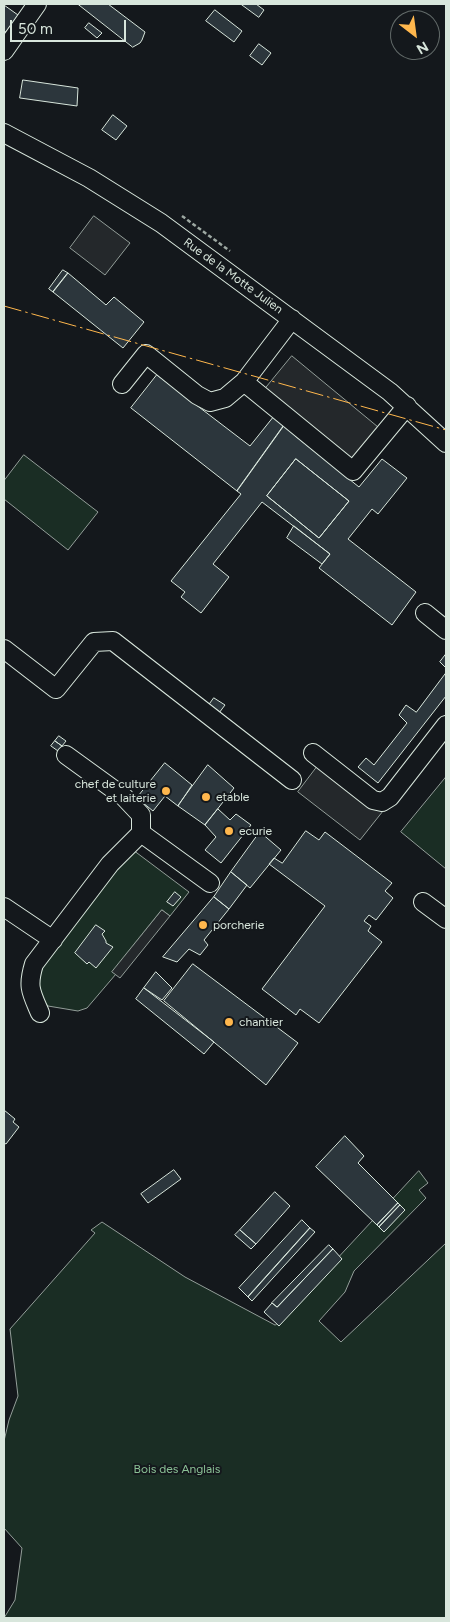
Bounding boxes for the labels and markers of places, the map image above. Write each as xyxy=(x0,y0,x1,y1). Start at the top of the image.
place label: chef de culture et laiterie xyxy=(75,777,156,805)
marker: chef de culture et laiterie xyxy=(160,785,172,797)
place label: etable xyxy=(216,790,249,804)
marker: etable xyxy=(200,791,212,803)
place label: ecurie xyxy=(239,824,272,838)
marker: ecurie xyxy=(223,825,235,837)
place label: porcherie xyxy=(213,918,264,932)
marker: porcherie xyxy=(197,919,209,931)
place label: chantier xyxy=(239,1015,283,1029)
marker: chantier xyxy=(223,1016,235,1028)

